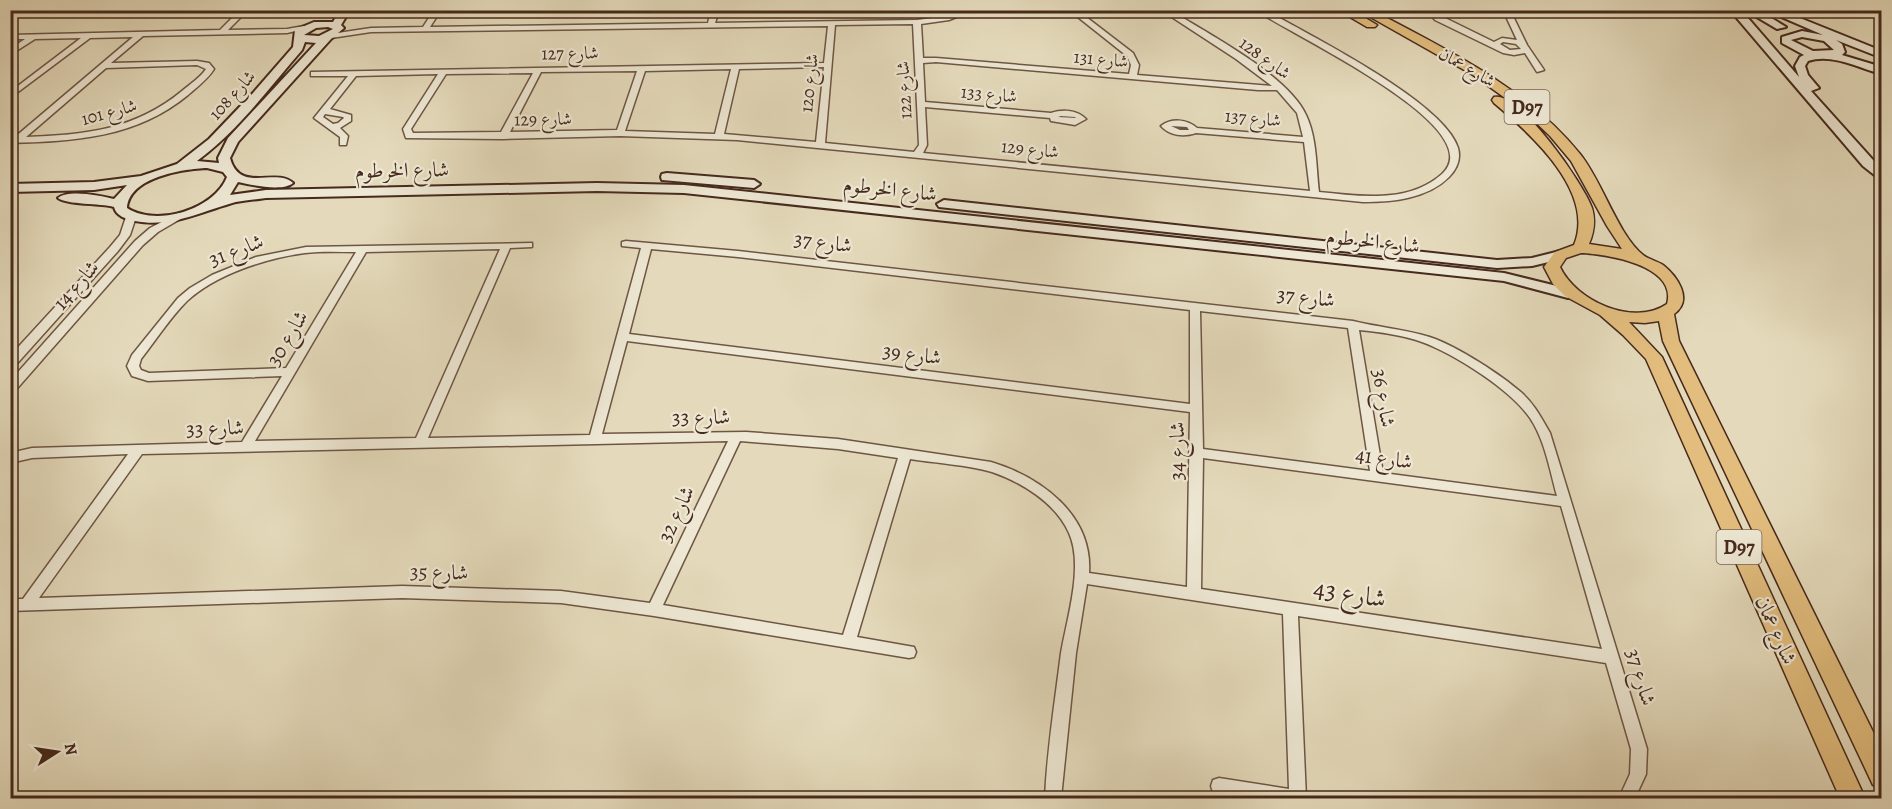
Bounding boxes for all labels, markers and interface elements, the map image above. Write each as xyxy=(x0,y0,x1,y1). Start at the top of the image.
street label: شارع 128 xyxy=(1233,31,1296,87)
street label: شارع 127 xyxy=(541,41,599,68)
street label: شارع عمان xyxy=(1433,41,1500,95)
street label: شارع 131 xyxy=(1072,45,1129,76)
street label: شارع 120 xyxy=(794,52,827,114)
street label: شارع 122 xyxy=(890,60,920,120)
street label: شارع 108 xyxy=(203,65,263,127)
street label: شارع 133 xyxy=(960,80,1018,111)
road number: D97 xyxy=(1504,90,1550,124)
street label: شارع 101 xyxy=(79,93,140,134)
street label: شارع 137 xyxy=(1224,104,1282,135)
street label: شارع 129 xyxy=(514,106,572,135)
street label: شارع 129 xyxy=(1000,134,1060,167)
street label: شارع الخرطوم xyxy=(355,155,449,189)
street label: شارع الخرطوم xyxy=(841,170,938,212)
street label: شارع الخرطوم xyxy=(1324,222,1421,264)
street label: شارع 37 xyxy=(792,225,854,263)
street label: شارع 31 xyxy=(205,227,269,277)
street label: شارع 14 xyxy=(47,254,108,318)
street label: شارع 37 xyxy=(1275,280,1336,318)
street label: شارع 30 xyxy=(259,305,318,373)
street label: شارع 39 xyxy=(881,337,943,375)
street label: شارع 36 xyxy=(1362,367,1402,430)
street label: شارع 33 xyxy=(672,402,730,436)
street label: شارع 33 xyxy=(185,413,245,447)
street label: شارع 34 xyxy=(1163,422,1195,480)
street label: شارع 41 xyxy=(1353,440,1414,480)
street label: شارع 32 xyxy=(651,481,705,548)
road number: D97 xyxy=(1716,530,1762,564)
street label: شارع 35 xyxy=(409,557,468,591)
street label: شارع 43 xyxy=(1311,571,1389,620)
street label: شارع عمان xyxy=(1745,591,1803,670)
street label: شارع 37 xyxy=(1615,645,1663,710)
north arrow xyxy=(27,722,87,782)
text: N xyxy=(59,741,83,757)

